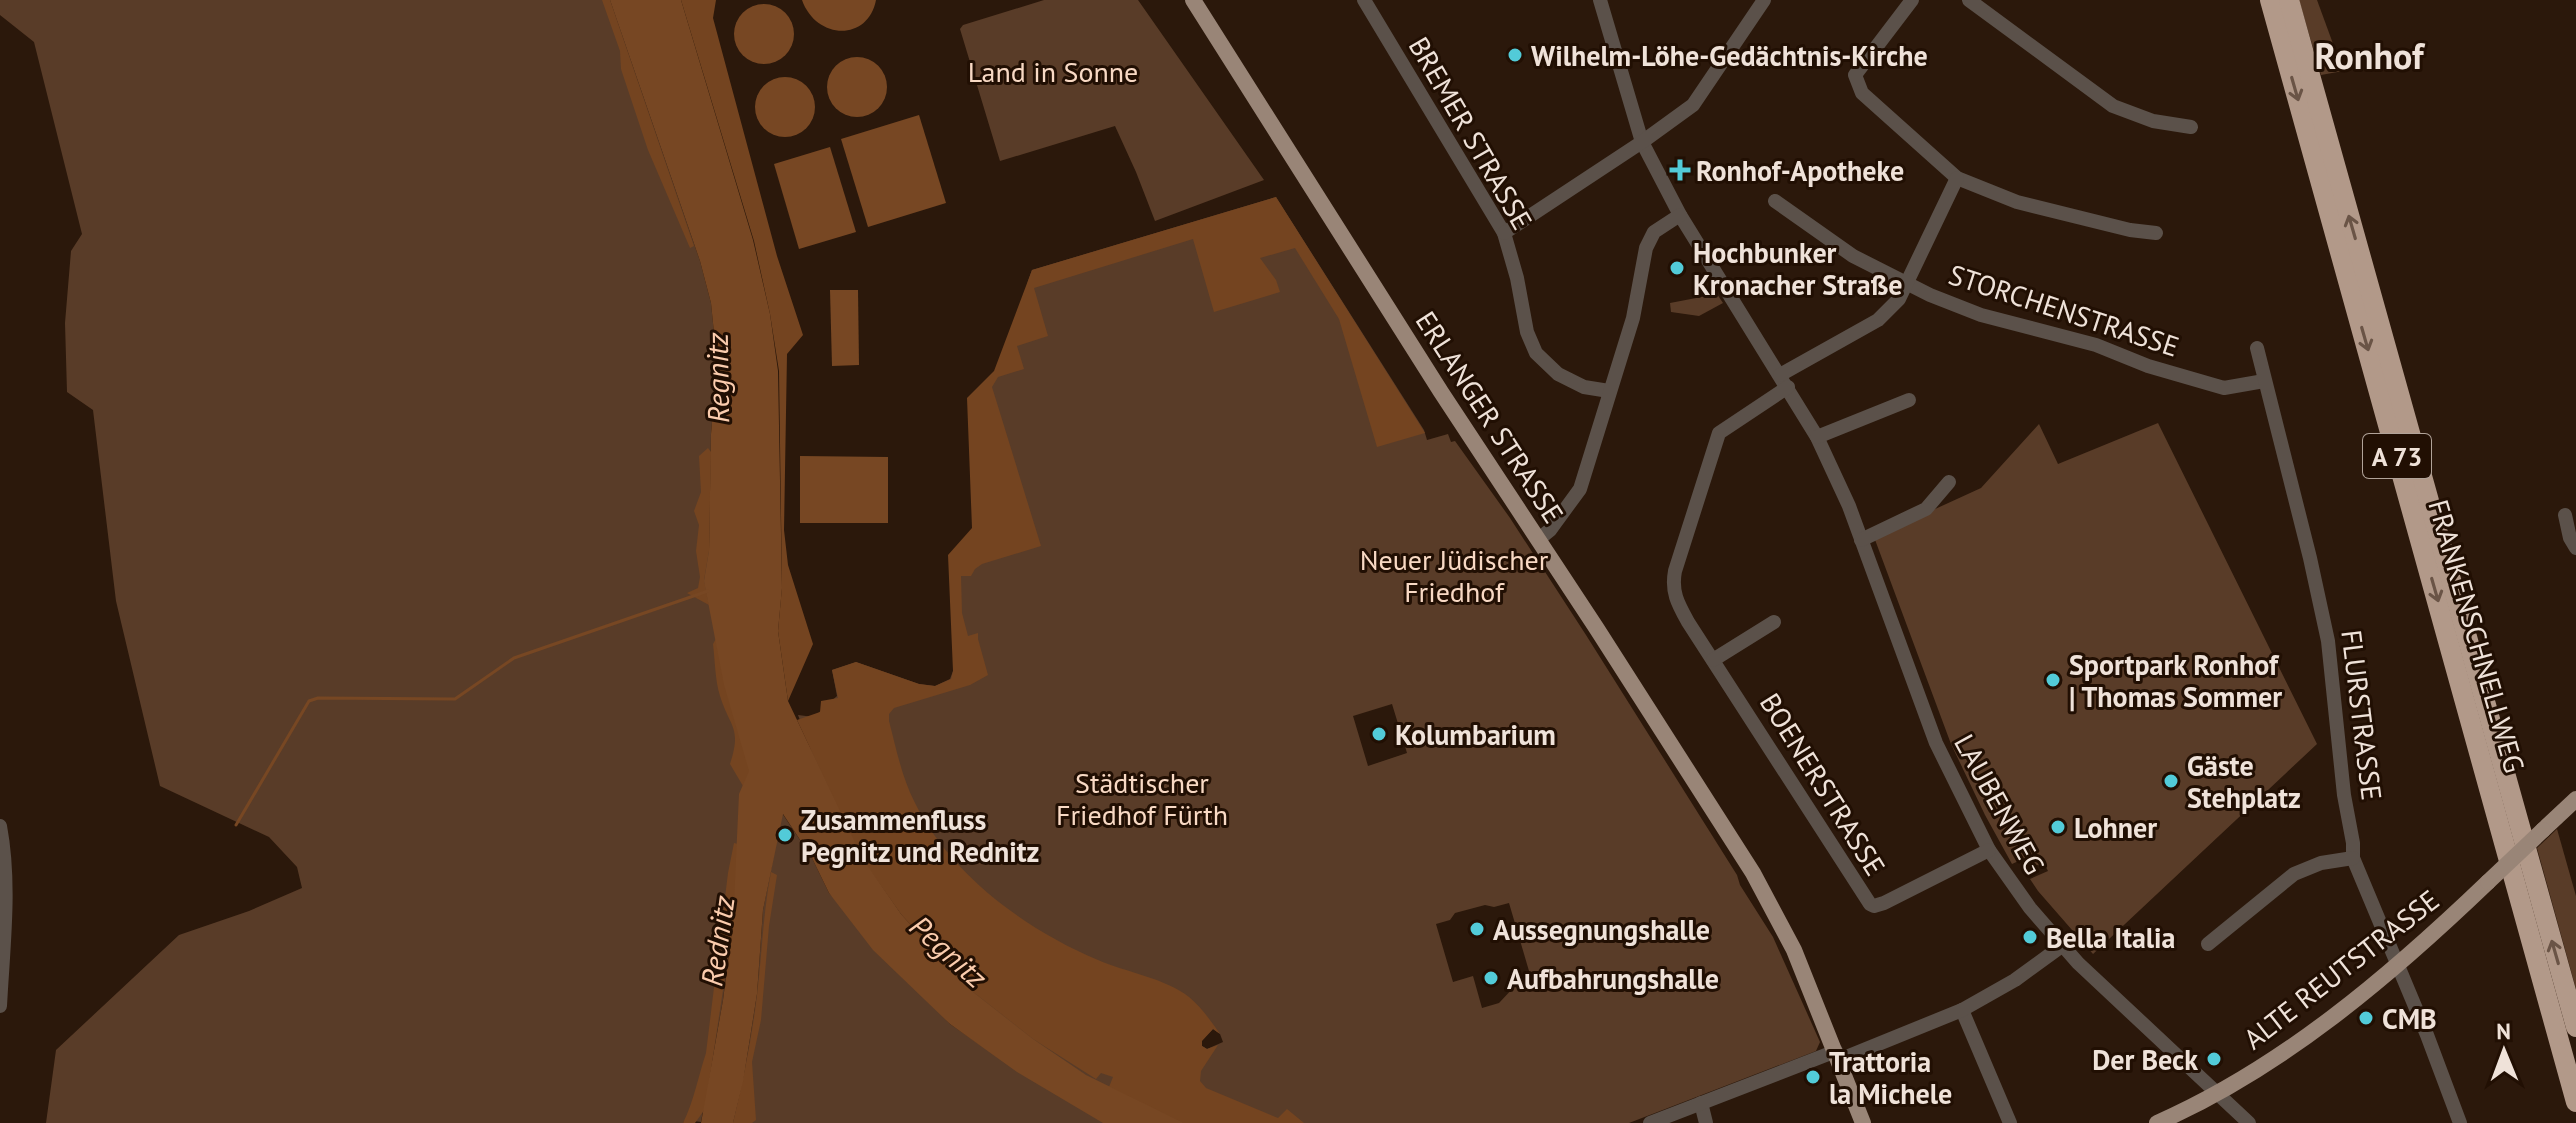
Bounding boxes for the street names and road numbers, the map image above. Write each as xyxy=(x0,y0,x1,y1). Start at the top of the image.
street label: BREMER STRASSE xyxy=(1401,30,1541,236)
street label: STORCHENSTRASSE xyxy=(1944,255,2184,365)
street label: ERLANGER STRASSE xyxy=(1408,304,1572,530)
road number: A 73 xyxy=(2363,434,2431,478)
street label: FRANKENSCHNELLWEG xyxy=(2420,495,2534,777)
street label: FLURSTRASSE xyxy=(2333,628,2391,802)
street label: BOENERSTRASSE xyxy=(1752,686,1894,882)
street label: LAUBENWEG xyxy=(1946,727,2054,881)
street label: ALTE REUTSTRASSE xyxy=(2236,881,2446,1057)

